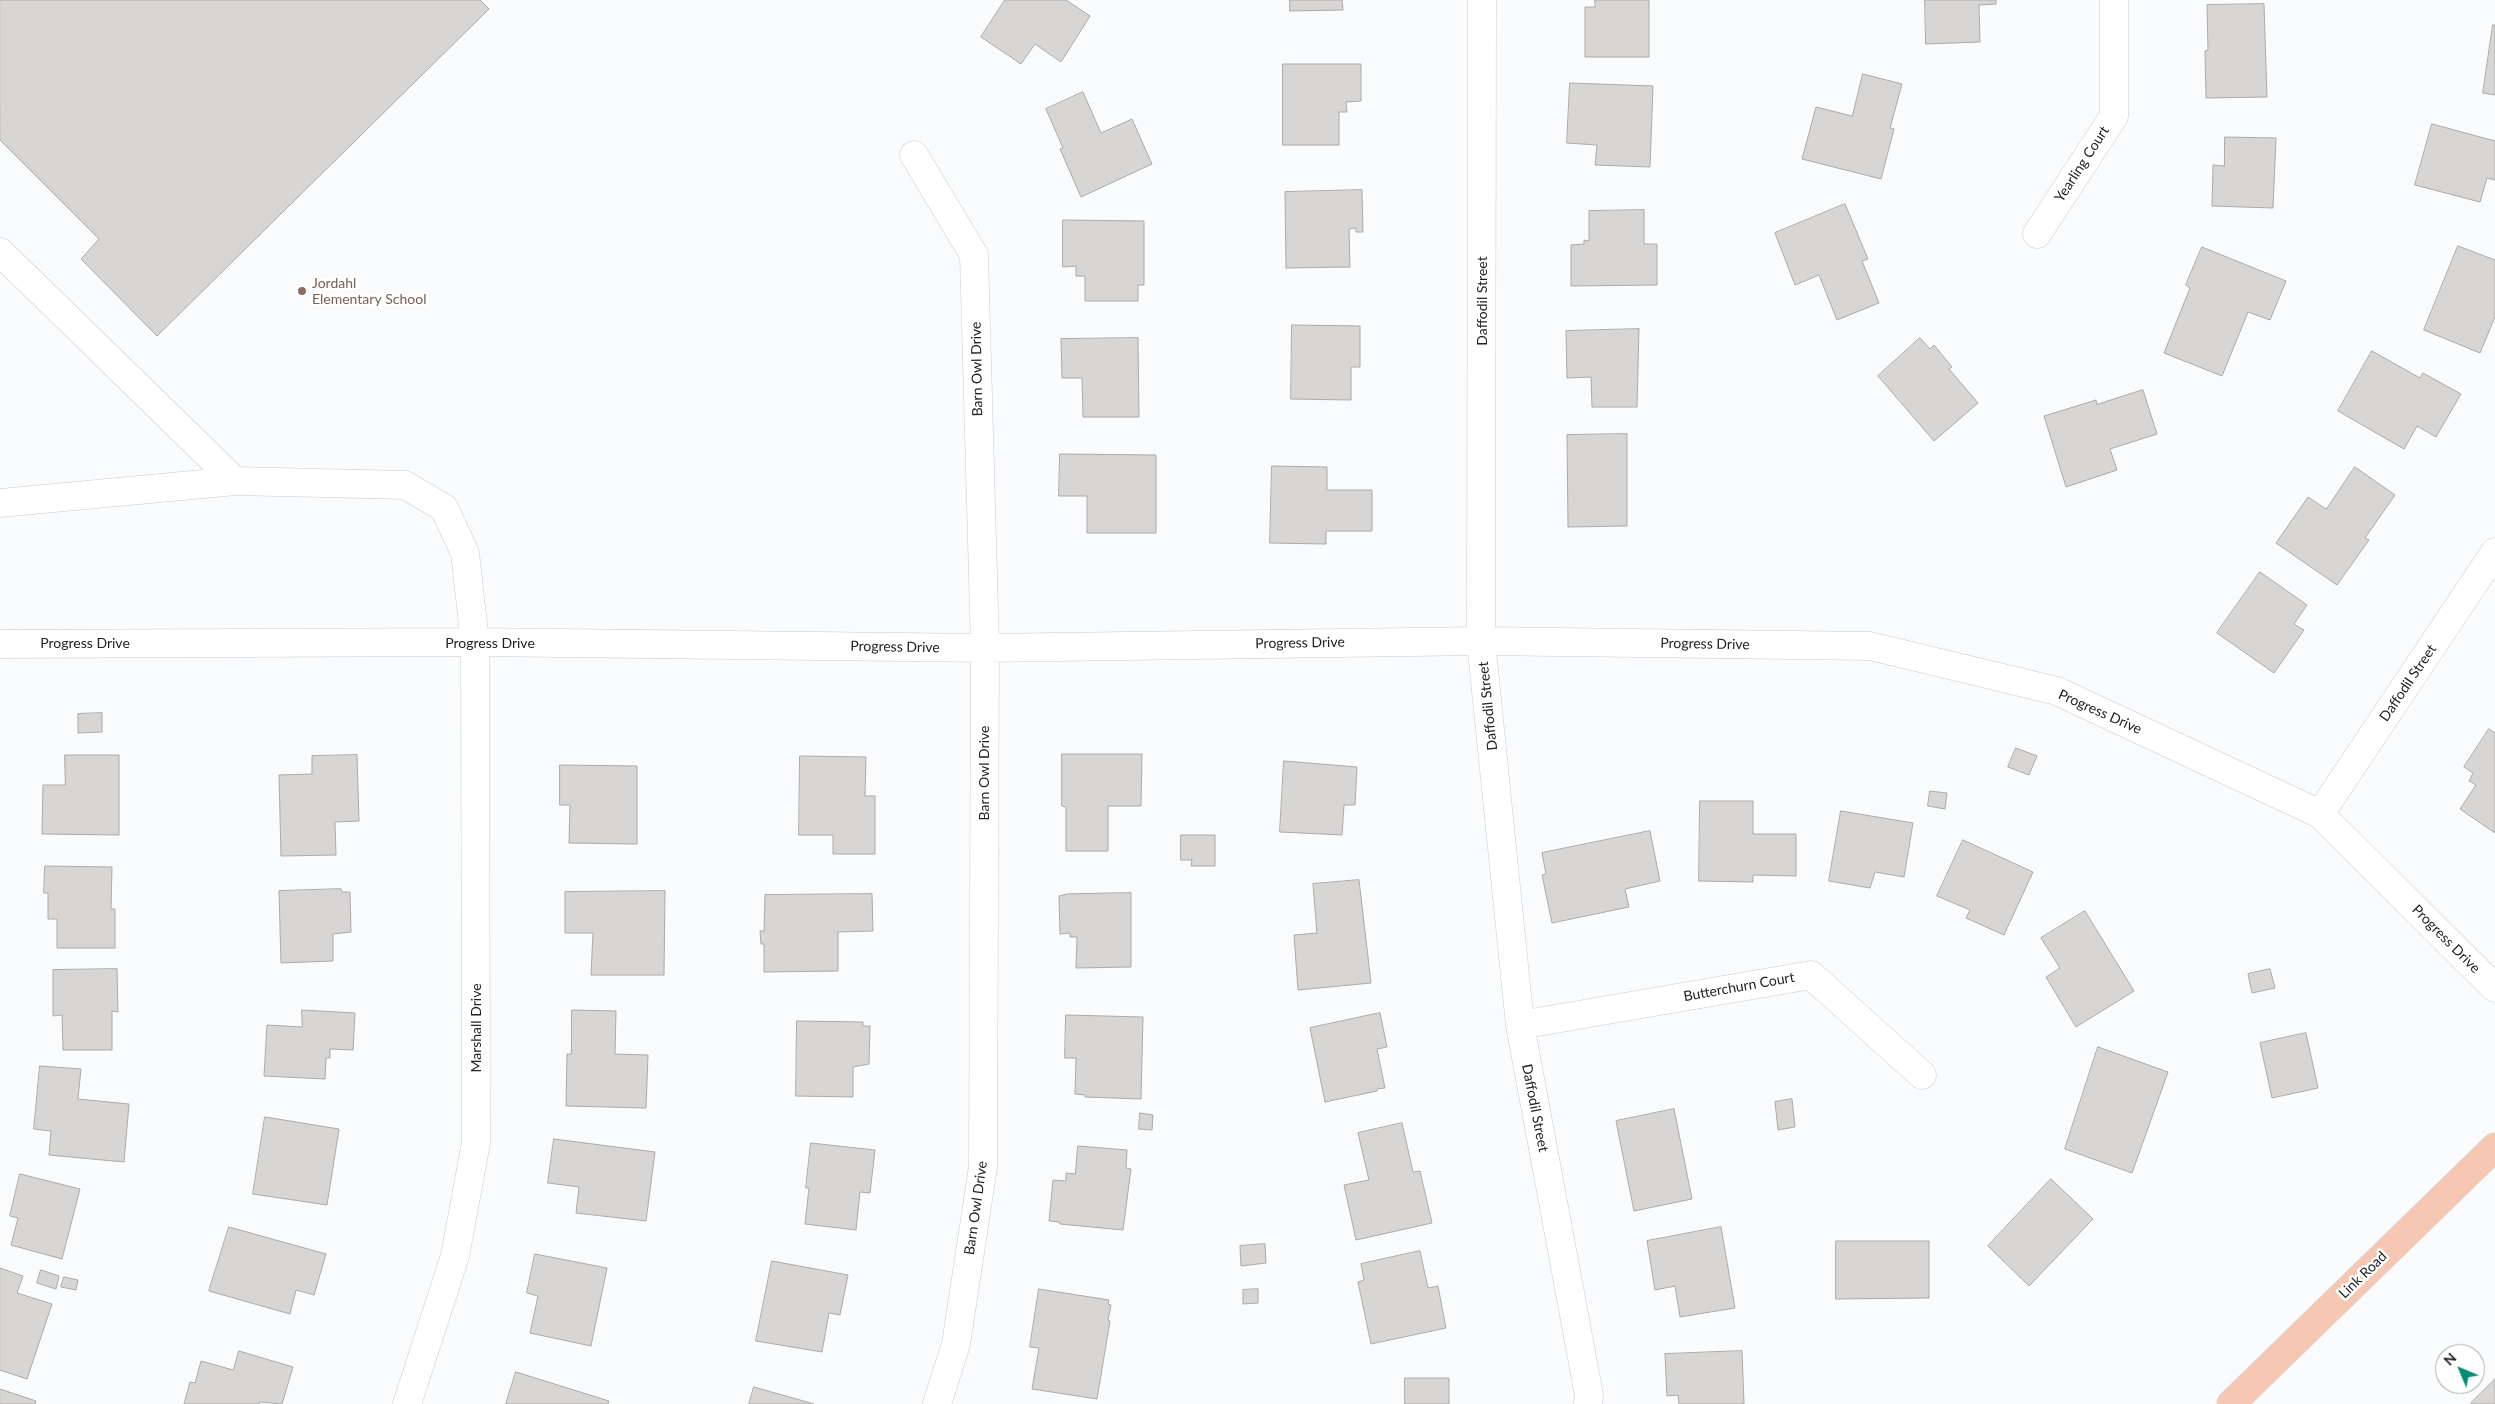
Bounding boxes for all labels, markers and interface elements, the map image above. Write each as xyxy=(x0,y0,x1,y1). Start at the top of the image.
street label: Yearling Court xyxy=(2051,123,2113,205)
street label: Daffodil Street xyxy=(1474,256,1490,346)
place label: Jordahl Elementary School xyxy=(312,275,426,308)
marker: Jordahl Elementary School xyxy=(296,285,308,297)
street label: Barn Owl Drive xyxy=(968,321,986,417)
street label: Progress Drive xyxy=(1255,634,1345,652)
street label: Progress Drive xyxy=(40,635,130,651)
street label: Progress Drive xyxy=(445,635,535,651)
street label: Progress Drive xyxy=(1660,635,1750,653)
street label: Progress Drive xyxy=(850,638,940,656)
street label: Daffodil Street xyxy=(2376,641,2440,725)
street label: Daffodil Street xyxy=(1475,661,1501,751)
street label: Progress Drive xyxy=(2056,686,2144,738)
street label: Barn Owl Drive xyxy=(976,726,992,820)
street label: Progress Drive xyxy=(2408,901,2484,977)
street label: Butterchurn Court xyxy=(1682,969,1796,1005)
street label: Marshall Drive xyxy=(468,983,484,1073)
street label: Daffodil Street xyxy=(1518,1063,1552,1153)
street label: Barn Owl Drive xyxy=(961,1160,991,1256)
street label: Link Road xyxy=(2336,1248,2390,1302)
north arrow xyxy=(2435,1344,2485,1394)
text: N xyxy=(2440,1349,2460,1369)

